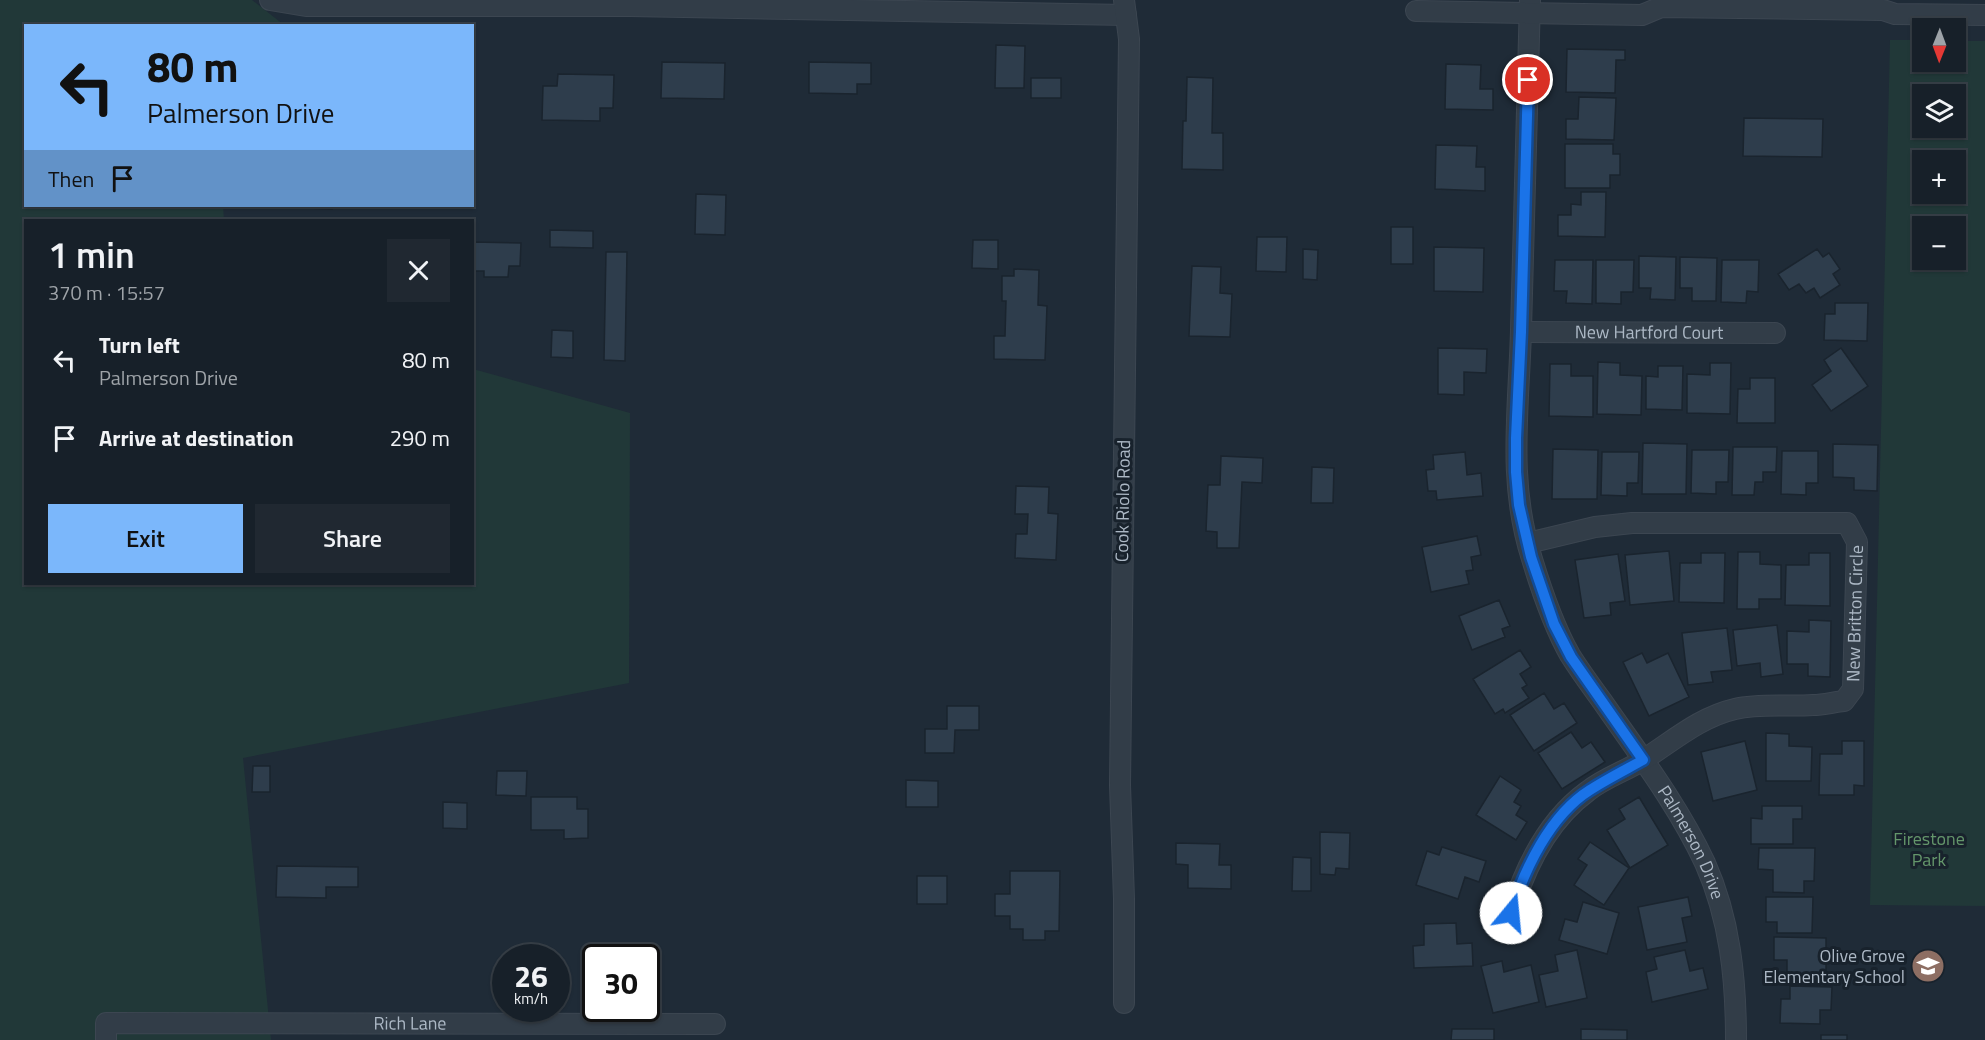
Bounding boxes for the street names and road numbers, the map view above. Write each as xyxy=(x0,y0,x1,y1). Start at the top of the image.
street label: New Hartford Court xyxy=(1575,318,1724,346)
street label: Cook Riolo Road xyxy=(1108,440,1137,562)
street label: New Britton Circle xyxy=(1839,545,1870,682)
street label: Palmerson Drive xyxy=(1651,780,1732,903)
street label: Rich Lane xyxy=(373,1009,447,1037)

